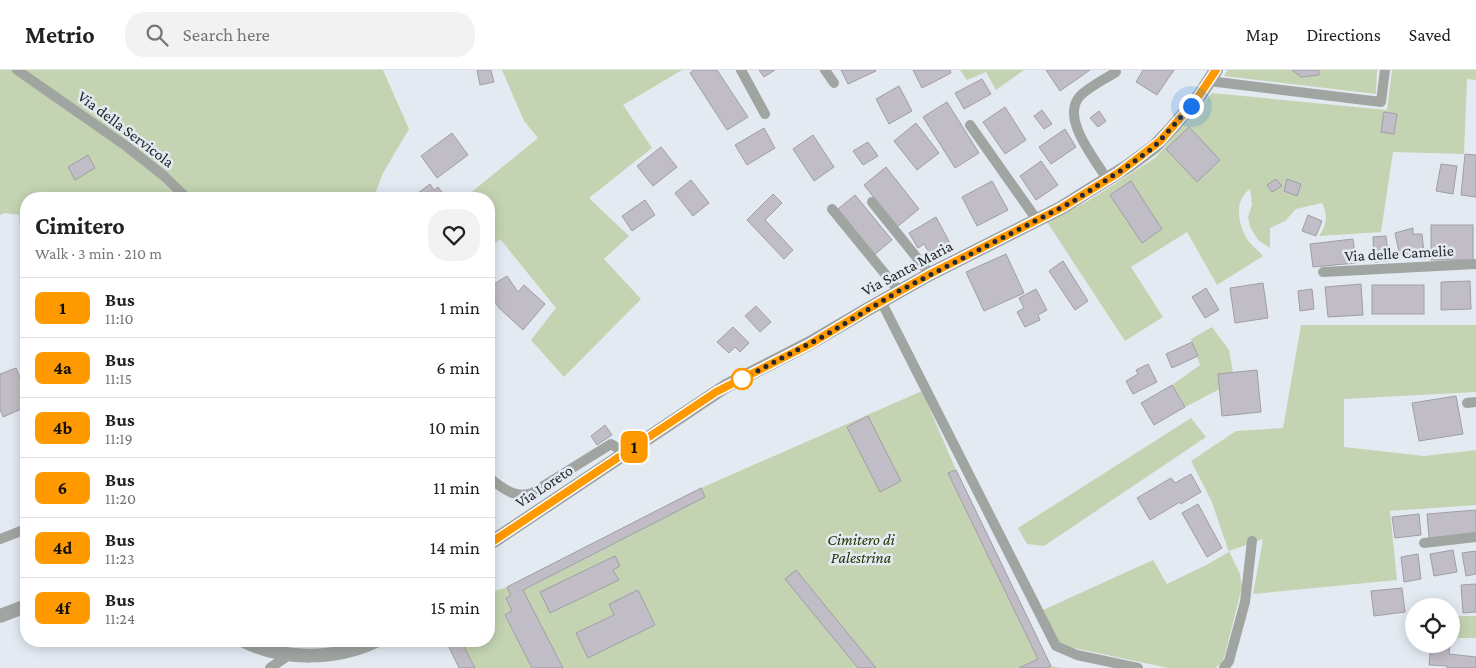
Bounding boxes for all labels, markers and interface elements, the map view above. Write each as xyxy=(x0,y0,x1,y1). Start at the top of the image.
search box xyxy=(125,12,475,57)
text: Metrio xyxy=(25,21,95,48)
icon: search xyxy=(143,21,171,49)
text: Search here xyxy=(183,24,270,45)
text: Map xyxy=(1246,25,1278,45)
text: Directions xyxy=(1306,25,1381,45)
text: Saved xyxy=(1409,25,1451,45)
street label: Via della Servicola xyxy=(75,87,178,171)
your location xyxy=(1179,94,1204,119)
button: heart xyxy=(428,209,480,261)
text: Cimitero xyxy=(35,212,125,239)
street label: Via Santa Maria xyxy=(859,237,956,299)
street label: Via delle Camelie xyxy=(1344,242,1454,264)
text: Walk · 3 min · 210 m xyxy=(35,245,162,262)
text: Bus xyxy=(105,289,135,310)
text: 1 min xyxy=(440,297,480,318)
text: 1 xyxy=(59,298,66,318)
text: 11:10 xyxy=(105,310,134,327)
text: Bus xyxy=(105,349,135,370)
text: 6 min xyxy=(436,357,480,378)
text: 4a xyxy=(53,358,72,378)
unlabelled marker xyxy=(731,368,753,390)
text: 11:15 xyxy=(105,370,132,387)
text: Bus xyxy=(105,409,135,430)
text: 10 min xyxy=(429,417,480,438)
text: 4b xyxy=(53,418,72,438)
text: 11:19 xyxy=(105,430,133,447)
line badge: 1 xyxy=(618,431,650,463)
text: 1 xyxy=(631,437,637,457)
street label: Via Loreto xyxy=(512,461,576,511)
text: Bus xyxy=(105,469,135,490)
text: 11 min xyxy=(433,477,480,498)
text: 6 xyxy=(58,478,67,498)
text: 11:20 xyxy=(105,490,136,507)
text: Bus xyxy=(105,529,135,550)
park label: Cimitero di Palestrina xyxy=(827,531,895,566)
text: 14 min xyxy=(430,537,480,558)
text: 4d xyxy=(53,538,72,558)
text: 11:23 xyxy=(105,550,135,567)
text: Bus xyxy=(105,589,135,610)
text: 15 min xyxy=(431,597,480,618)
text: 4f xyxy=(55,598,70,618)
map controls xyxy=(1405,598,1460,653)
button: locate xyxy=(1405,598,1460,653)
text: 11:24 xyxy=(105,610,135,627)

